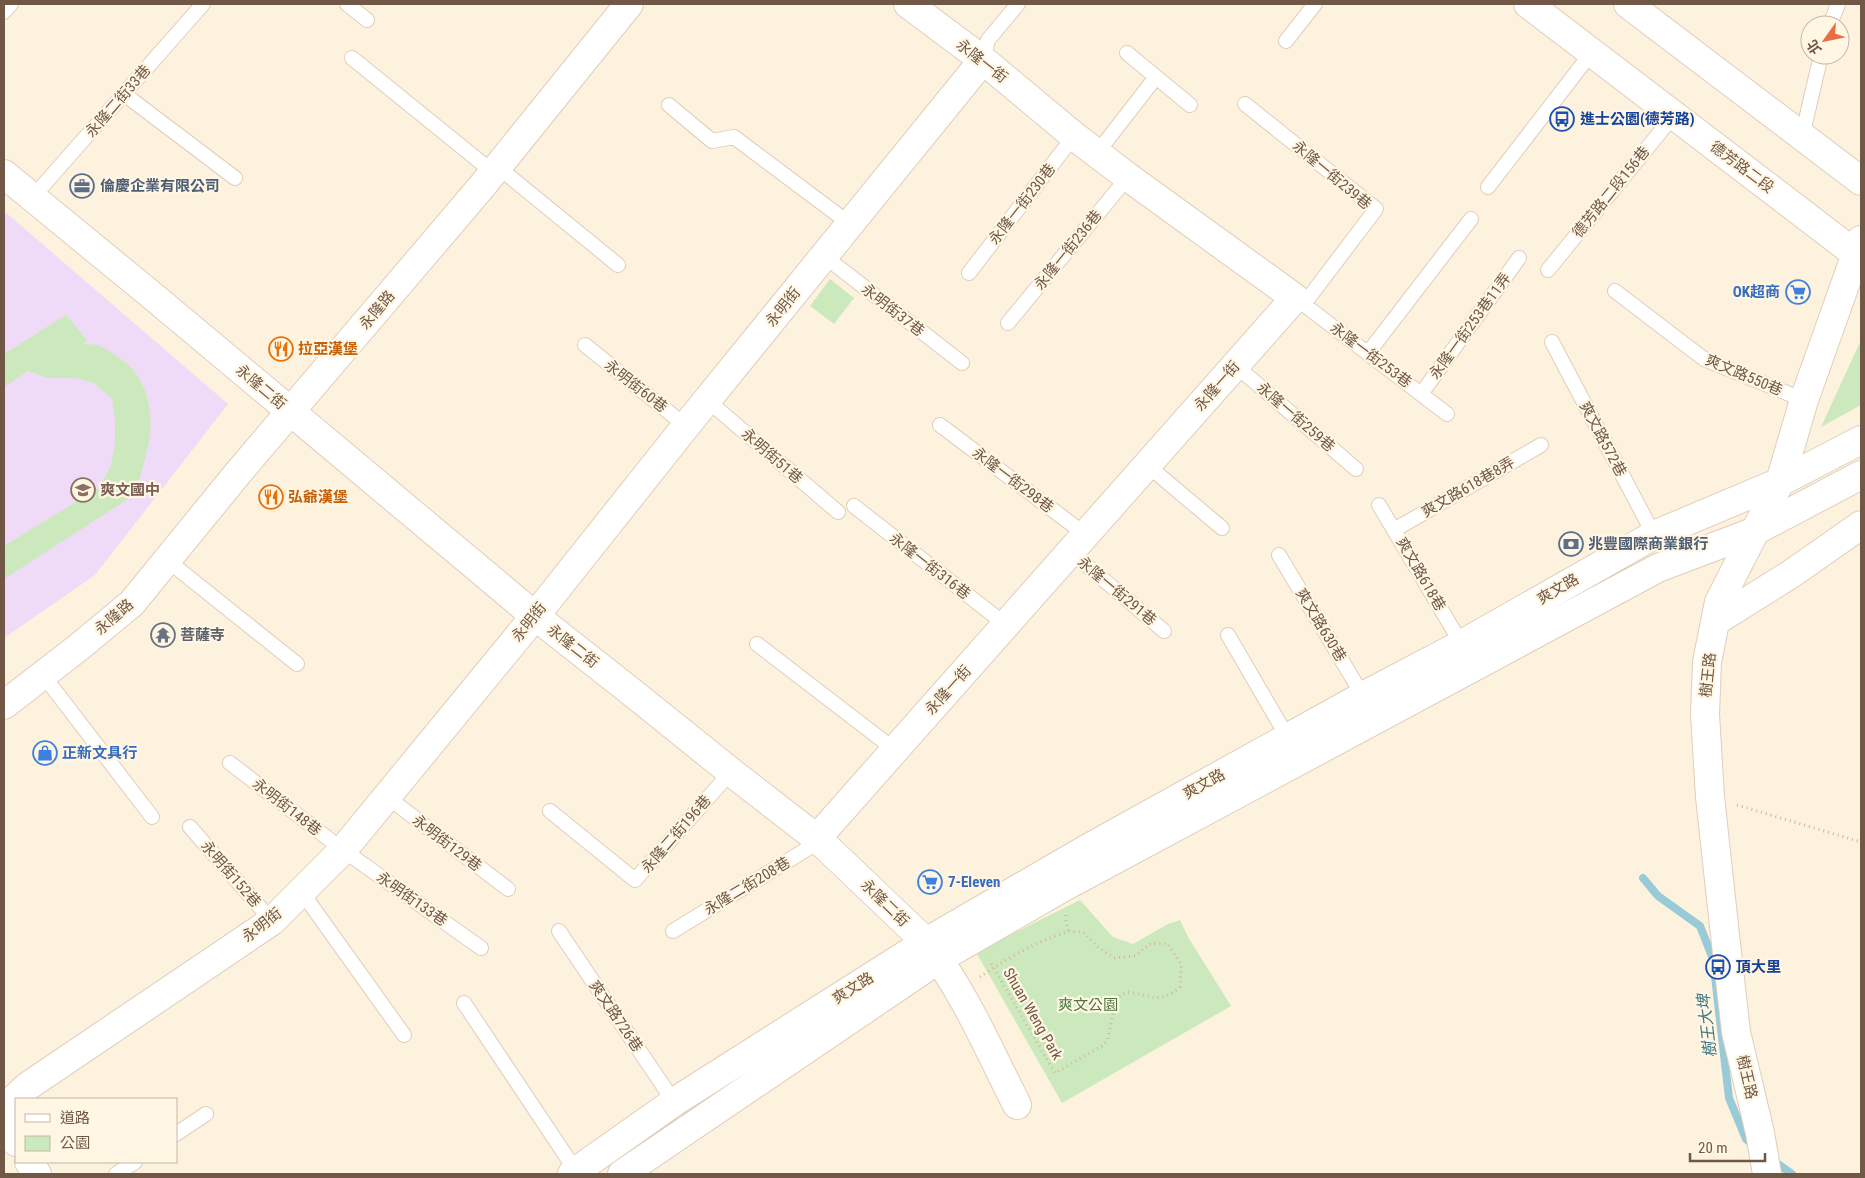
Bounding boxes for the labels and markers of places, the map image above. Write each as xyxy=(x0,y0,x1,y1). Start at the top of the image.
bus stop icon: 進士公園(德芳路) xyxy=(1549,106,1575,132)
place label: 進士公園(德芳路) xyxy=(1580,110,1695,128)
office icon: 倫慶企業有限公司 xyxy=(69,173,95,199)
place label: 倫慶企業有限公司 xyxy=(100,177,220,195)
supermarket icon: OK超商 xyxy=(1785,279,1811,305)
place label: OK超商 xyxy=(1733,283,1780,301)
restaurant icon: 拉亞漢堡 xyxy=(268,336,294,362)
place label: 拉亞漢堡 xyxy=(298,340,358,358)
school or university icon: 爽文國中 xyxy=(70,477,96,503)
place label: 爽文國中 xyxy=(100,481,160,499)
restaurant icon: 弘爺漢堡 xyxy=(258,484,284,510)
place label: 弘爺漢堡 xyxy=(288,488,348,506)
bank icon: 兆豐國際商業銀行 xyxy=(1558,531,1584,557)
place label: 兆豐國際商業銀行 xyxy=(1588,535,1708,553)
temple icon: 菩薩寺 xyxy=(150,622,176,648)
place label: 菩薩寺 xyxy=(180,626,225,644)
shop icon: 正新文具行 xyxy=(32,740,58,766)
place label: 正新文具行 xyxy=(62,744,137,762)
supermarket icon: 7-Eleven xyxy=(917,869,943,895)
place label: 7-Eleven xyxy=(948,873,1000,891)
bus stop icon: 頂大里 xyxy=(1705,954,1731,980)
place label: 頂大里 xyxy=(1736,958,1781,976)

